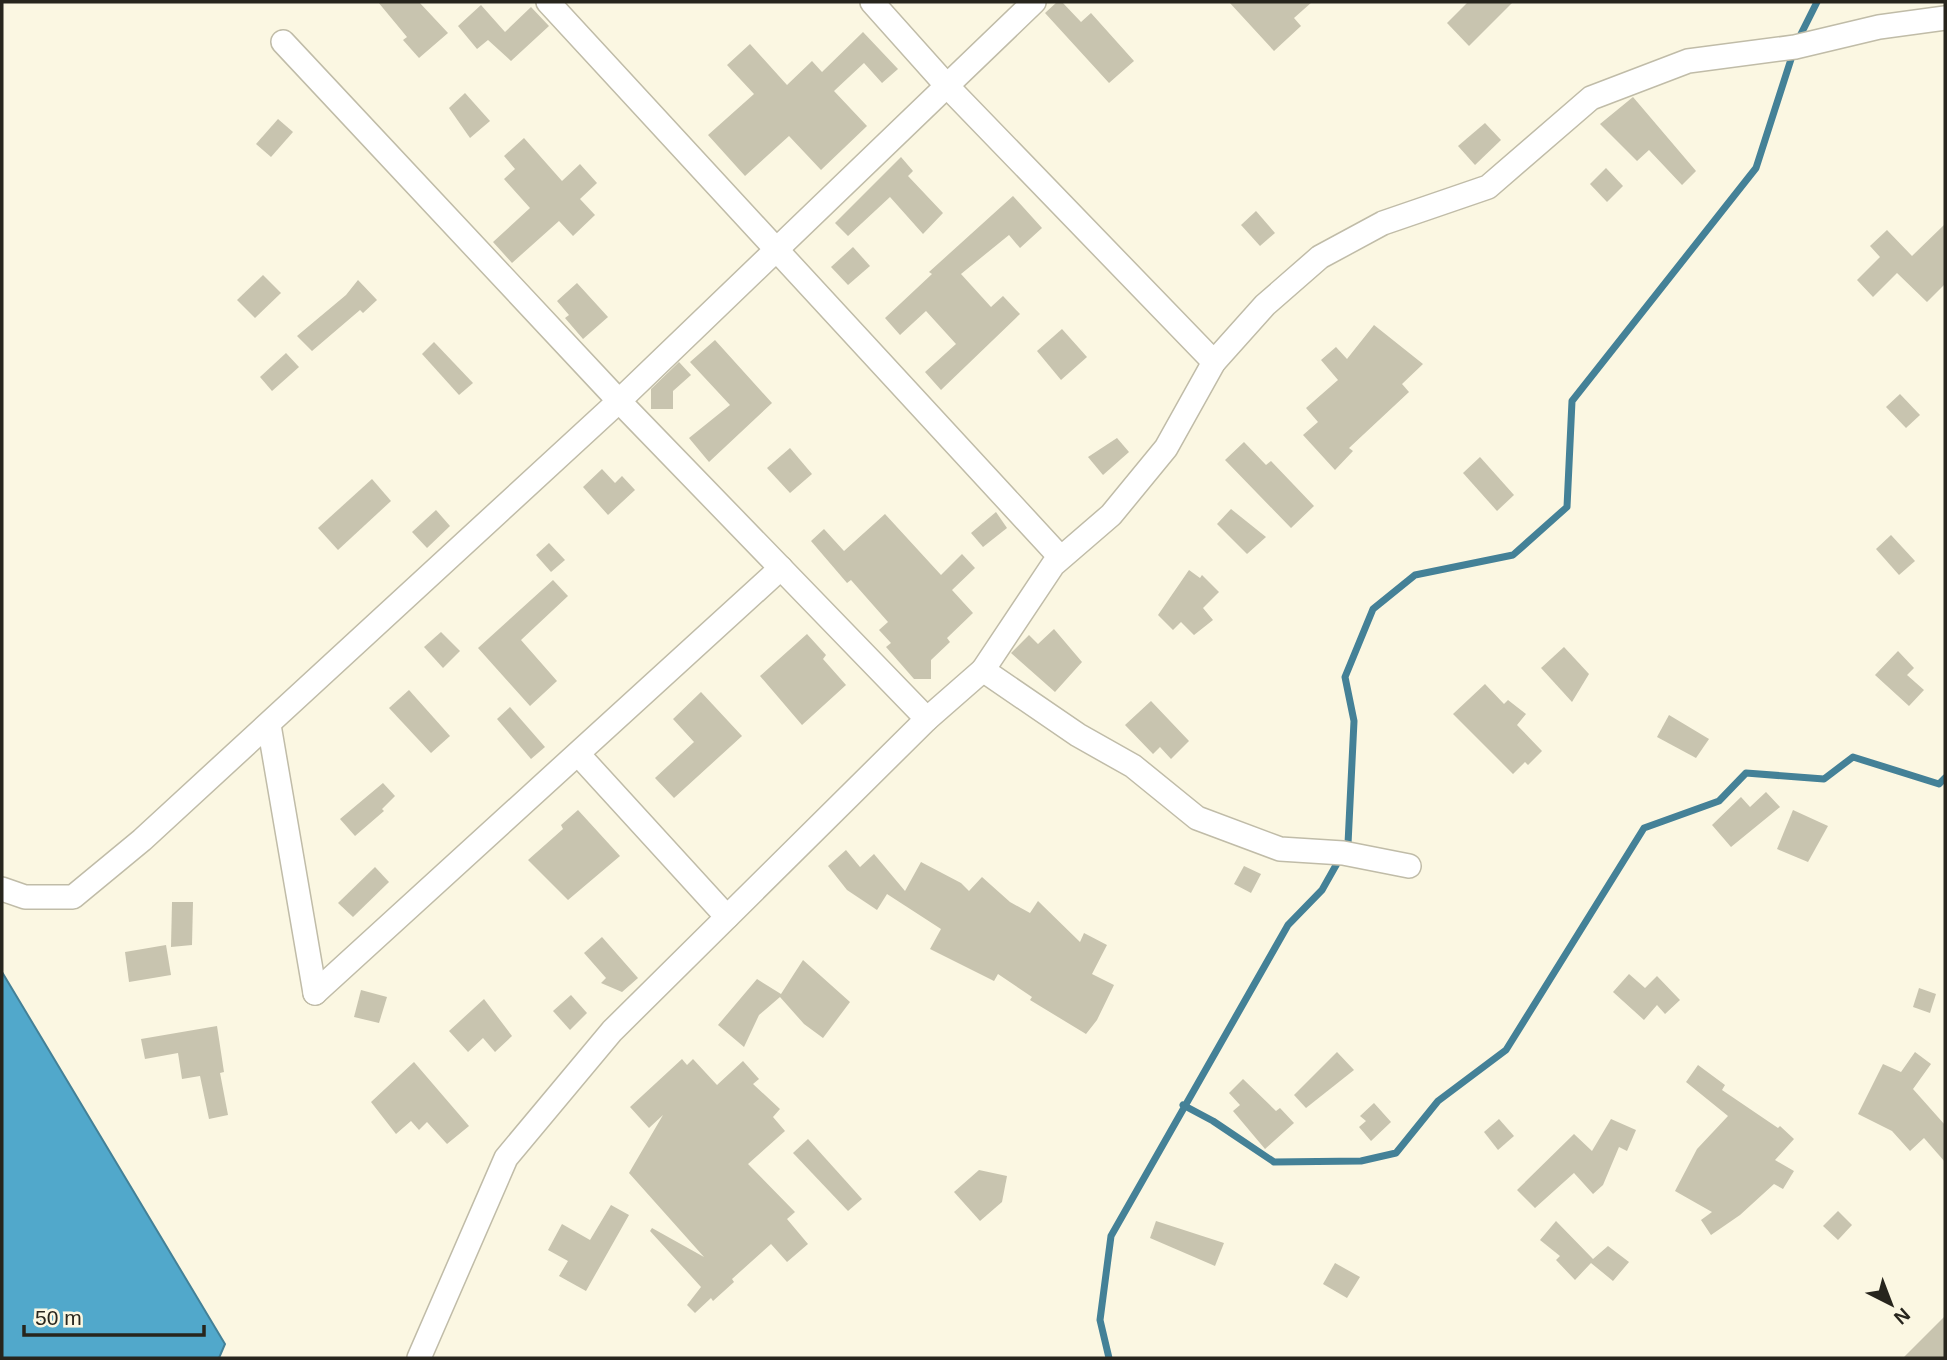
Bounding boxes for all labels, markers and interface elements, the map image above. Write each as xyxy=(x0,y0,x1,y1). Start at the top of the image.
north arrow xyxy=(1856,1269,1926,1339)
scale bar xyxy=(24,1294,205,1338)
text: N xyxy=(1890,1304,1914,1329)
text: 50 m xyxy=(35,1306,82,1329)

